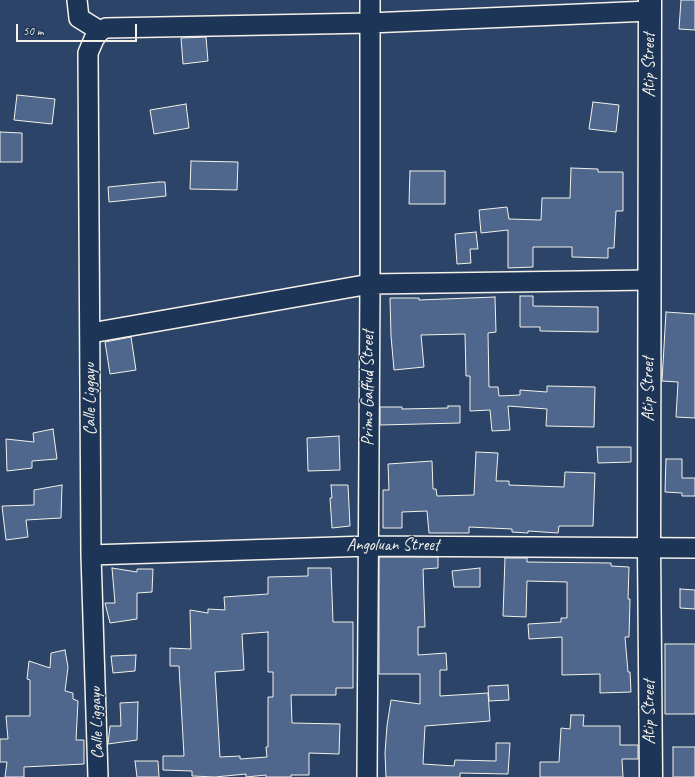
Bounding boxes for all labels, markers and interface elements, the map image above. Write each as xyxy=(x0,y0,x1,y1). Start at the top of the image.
scale bar xyxy=(18,16,139,42)
text: 50 m xyxy=(23,23,43,39)
street label: Atip Street xyxy=(640,33,660,97)
street label: Primo Gaffud Street xyxy=(359,330,379,446)
street label: Atip Street xyxy=(639,357,659,421)
street label: Calle Liggayu xyxy=(81,363,101,435)
street label: Angoluan Street xyxy=(347,536,439,556)
street label: Atip Street xyxy=(640,680,660,744)
street label: Calle Liggayu xyxy=(86,686,108,760)

